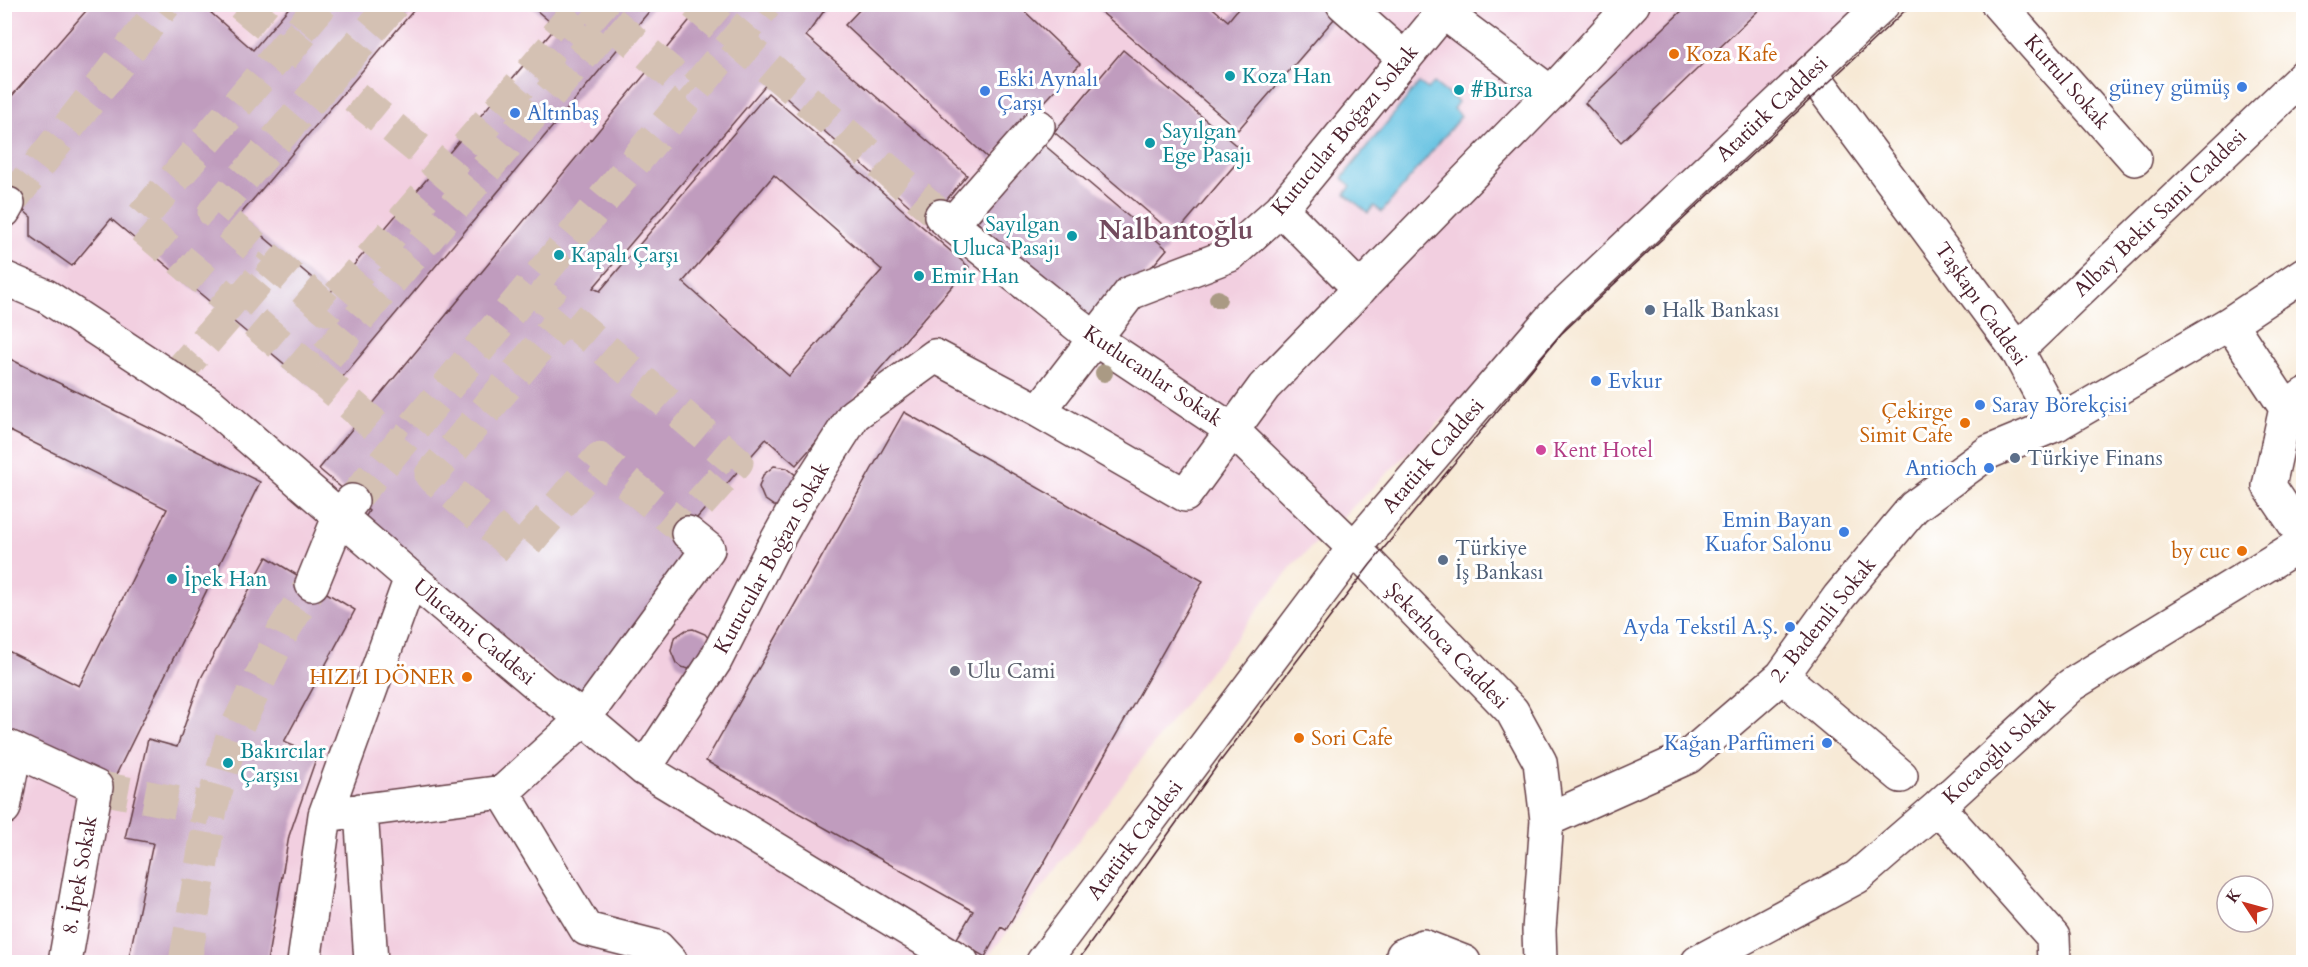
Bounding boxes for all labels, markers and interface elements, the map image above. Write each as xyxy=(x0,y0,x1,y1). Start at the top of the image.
street label: Kurtul Sokak xyxy=(2018,28,2117,136)
street label: Kutucular Boğazı Sokak xyxy=(1265,38,1426,222)
place label: Koza Kafe xyxy=(1686,40,1778,69)
marker: Koza Kafe xyxy=(1667,47,1681,61)
street label: Atatürk Caddesi xyxy=(1710,49,1834,168)
place label: Koza Han xyxy=(1242,62,1332,91)
place label: Eski Aynalı Çarşı xyxy=(997,65,1098,118)
marker: Koza Han xyxy=(1223,69,1237,83)
place label: güney gümüş xyxy=(2109,73,2230,102)
place label: #Bursa xyxy=(1471,76,1533,105)
marker: güney gümüş xyxy=(2235,80,2249,94)
marker: #Bursa xyxy=(1452,83,1466,97)
marker: Eski Aynalı Çarşı xyxy=(978,84,992,98)
place label: Altınbaş xyxy=(527,99,599,128)
marker: Altınbaş xyxy=(508,106,522,120)
place label: Sayılgan Ege Pasajı xyxy=(1162,117,1251,170)
street label: Albay Bekir Sami Caddesi xyxy=(2067,122,2253,303)
marker: Sayılgan Ege Pasajı xyxy=(1143,136,1157,150)
place label: Sayılgan Uluca Pasajı xyxy=(952,210,1060,263)
district label: Nalbantoğlu xyxy=(1098,212,1254,249)
marker: Sayılgan Uluca Pasajı xyxy=(1065,229,1079,243)
street label: Taşkapı Caddesi xyxy=(1928,236,2034,372)
place label: Kapalı Çarşı xyxy=(571,241,679,270)
marker: Kapalı Çarşı xyxy=(552,248,566,262)
place label: Emir Han xyxy=(931,262,1020,291)
marker: Emir Han xyxy=(912,269,926,283)
place label: Halk Bankası xyxy=(1662,296,1779,325)
marker: Halk Bankası xyxy=(1643,303,1657,317)
street label: Kutlucanlar Sokak xyxy=(1078,319,1229,434)
place label: Evkur xyxy=(1608,367,1662,396)
marker: Evkur xyxy=(1589,374,1603,388)
place label: Saray Börekçisi xyxy=(1992,391,2128,420)
street label: Atatürk Caddesi xyxy=(1375,392,1491,520)
place label: Çekirge Simit Cafe xyxy=(1860,397,1953,450)
marker: Saray Börekçisi xyxy=(1973,398,1987,412)
marker: Çekirge Simit Cafe xyxy=(1958,416,1972,430)
place label: Kent Hotel xyxy=(1553,436,1653,465)
marker: Kent Hotel xyxy=(1534,443,1548,457)
place label: Türkiye Finans xyxy=(2027,444,2163,473)
marker: Türkiye Finans xyxy=(2008,451,2022,465)
place label: Antioch xyxy=(1905,454,1977,483)
street label: Kutucular Boğazı Sokak xyxy=(707,456,837,659)
marker: Antioch xyxy=(1982,461,1996,475)
place label: Emin Bayan Kuafor Salonu xyxy=(1705,506,1832,559)
marker: Emin Bayan Kuafor Salonu xyxy=(1837,525,1851,539)
place label: Türkiye İş Bankası xyxy=(1455,534,1543,587)
place label: by cuc xyxy=(2171,537,2230,566)
marker: by cuc xyxy=(2235,544,2249,558)
street label: 2. Bademli Sokak xyxy=(1763,551,1883,689)
marker: Türkiye İş Bankası xyxy=(1436,553,1450,567)
place label: İpek Han xyxy=(184,565,267,594)
marker: İpek Han xyxy=(165,572,179,586)
street label: Ulucami Caddesi xyxy=(406,572,542,692)
street label: Şekerhoca Caddesi xyxy=(1379,576,1515,716)
place label: Ayda Tekstil A.Ş. xyxy=(1623,613,1778,642)
marker: Ayda Tekstil A.Ş. xyxy=(1783,620,1797,634)
place label: Ulu Cami xyxy=(967,657,1056,686)
place label: HIZLI DÖNER xyxy=(309,663,455,692)
marker: Ulu Cami xyxy=(948,664,962,678)
marker: HIZLI DÖNER xyxy=(460,670,474,684)
street label: Kocaoğlu Sokak xyxy=(1936,691,2062,811)
place label: Sori Cafe xyxy=(1311,724,1393,753)
place label: Kağan Parfümeri xyxy=(1664,729,1815,758)
marker: Sori Cafe xyxy=(1292,731,1306,745)
marker: Kağan Parfümeri xyxy=(1820,736,1834,750)
place label: Bakırcılar Çarşısı xyxy=(240,737,326,790)
marker: Bakırcılar Çarşısı xyxy=(221,756,235,770)
street label: Atatürk Caddesi xyxy=(1080,774,1190,906)
street label: 8. İpek Sokak xyxy=(55,813,105,937)
north arrow xyxy=(2215,874,2275,934)
text: K xyxy=(2221,884,2246,907)

